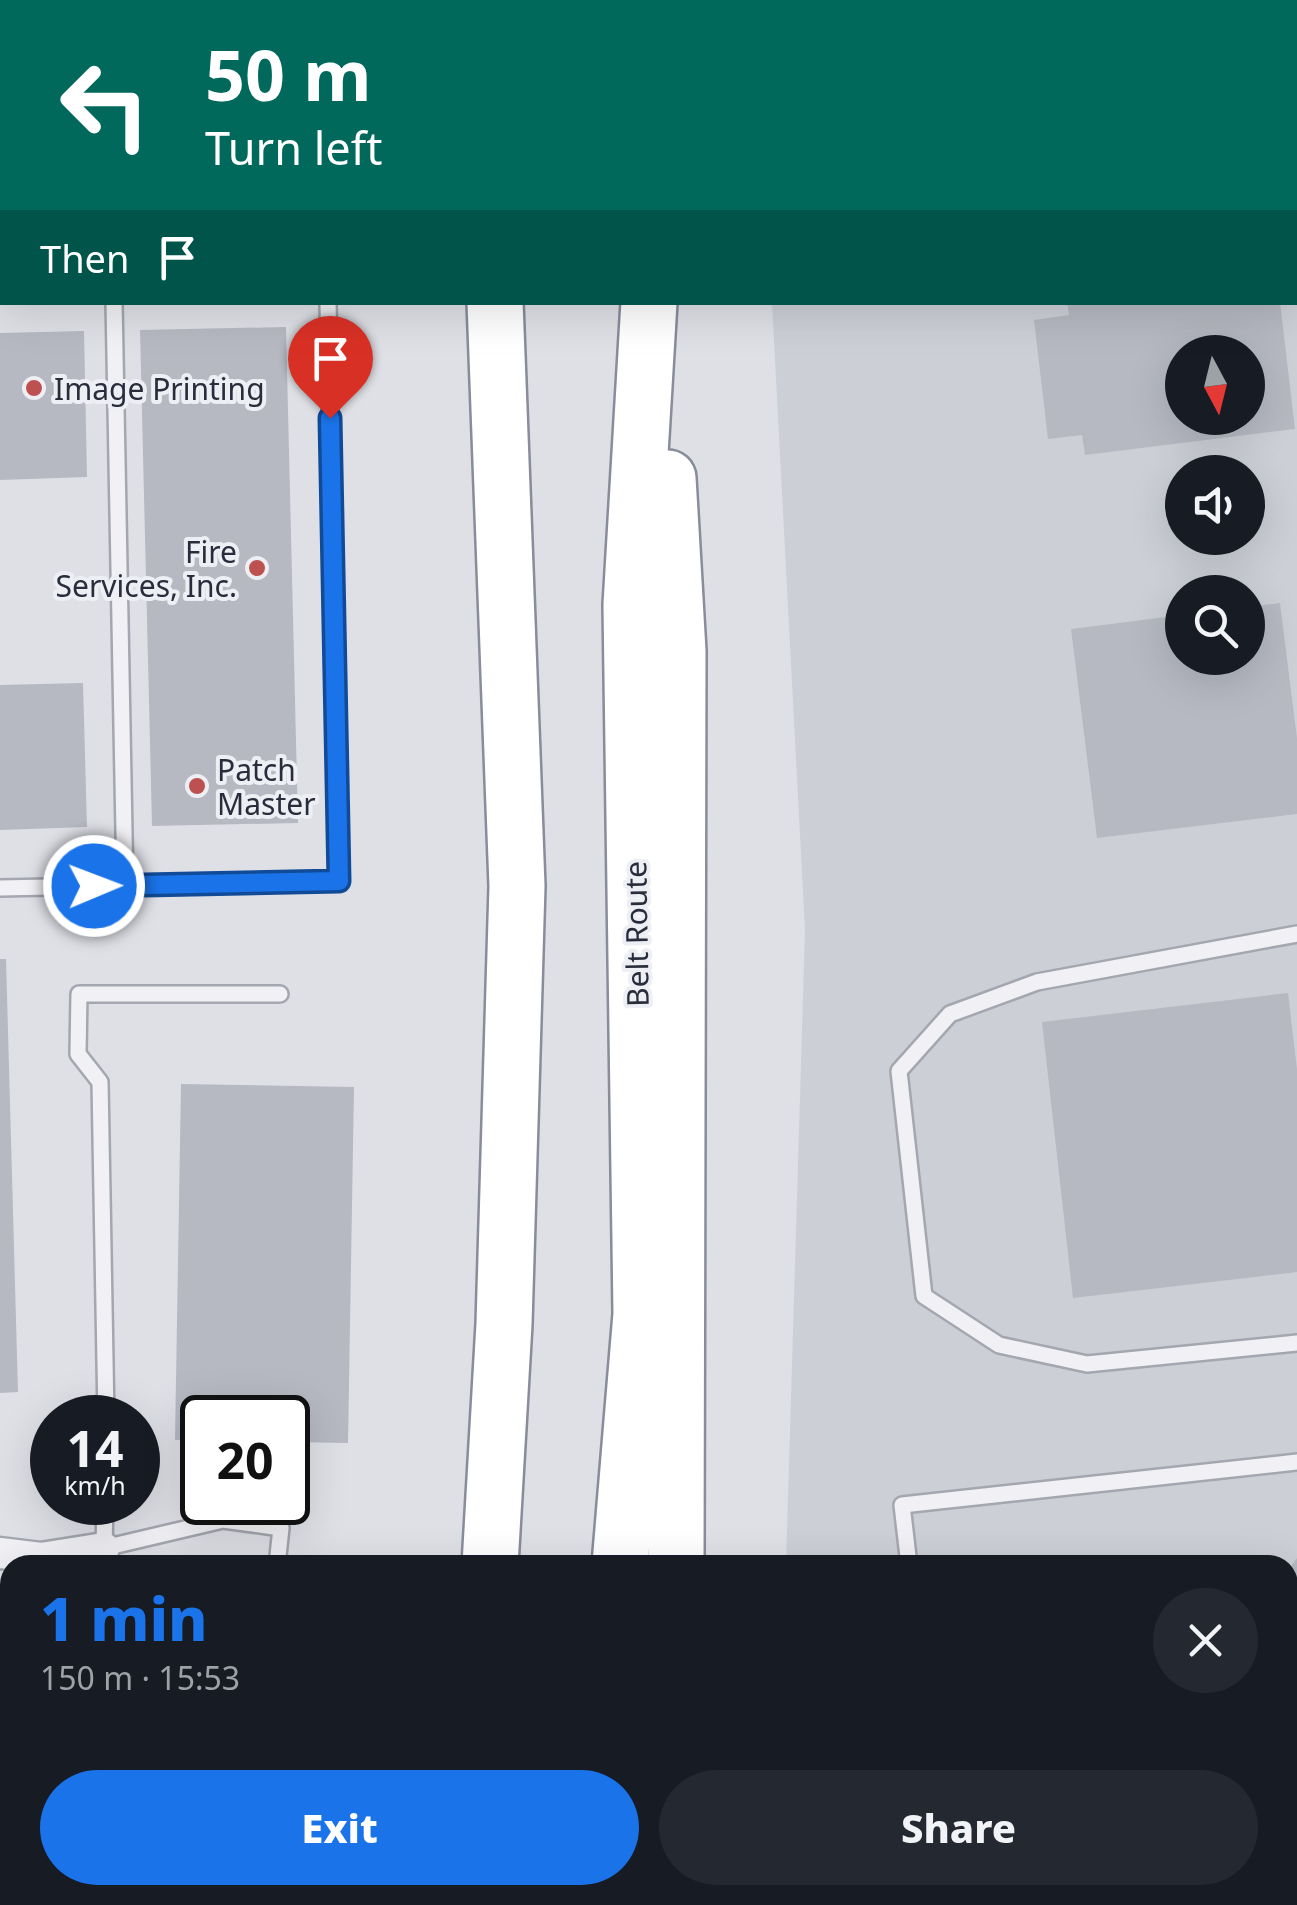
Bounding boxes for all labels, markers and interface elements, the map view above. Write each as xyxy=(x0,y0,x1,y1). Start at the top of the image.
text: 50 m xyxy=(205,26,372,122)
icon: left xyxy=(40,40,170,170)
text: Turn left xyxy=(205,117,382,178)
icon: arrive xyxy=(150,230,205,285)
text: Then xyxy=(40,232,130,284)
pin xyxy=(288,316,373,419)
icon: arrive xyxy=(303,331,358,386)
north arrow xyxy=(1165,335,1265,435)
map controls xyxy=(1165,335,1265,675)
place label: Image Printing xyxy=(54,368,265,409)
marker: Image Printing xyxy=(23,377,45,399)
button: sound xyxy=(1165,455,1265,555)
place label: Fire Services, Inc. xyxy=(56,531,237,606)
marker: Fire Services, Inc. xyxy=(246,557,268,579)
button: search xyxy=(1165,575,1265,675)
place label: Patch Master xyxy=(217,749,316,824)
marker: Patch Master xyxy=(186,775,208,797)
position arrow xyxy=(42,834,146,938)
street label: Belt Route xyxy=(614,861,658,1007)
speed limit sign: 20 xyxy=(180,1395,310,1525)
text: 14 xyxy=(66,1414,124,1482)
text: km/h xyxy=(64,1468,126,1502)
text: 1 min xyxy=(40,1577,208,1659)
button: close xyxy=(1153,1588,1258,1693)
text: 150 m · 15:53 xyxy=(40,1656,240,1699)
button: Exit xyxy=(40,1770,639,1885)
button: Share xyxy=(659,1770,1258,1885)

